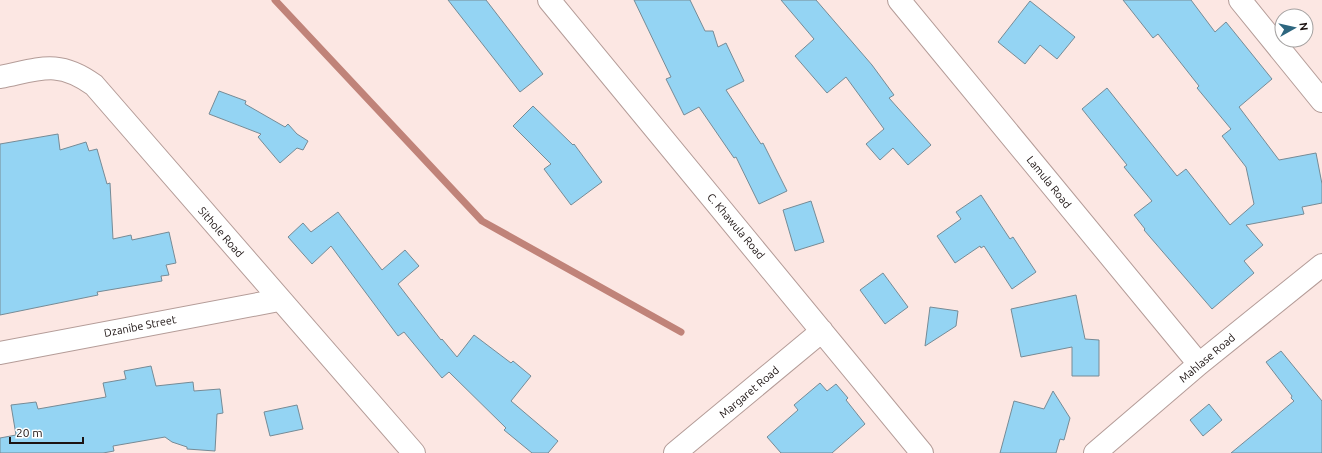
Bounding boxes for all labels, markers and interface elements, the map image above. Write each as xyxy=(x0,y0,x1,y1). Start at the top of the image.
north arrow xyxy=(1274,8,1314,48)
text: N xyxy=(1297,22,1310,32)
street label: Lamula Road xyxy=(1024,154,1074,210)
street label: C. Khawula Road xyxy=(705,191,767,261)
street label: Sithole Road xyxy=(196,205,246,259)
street label: Dzanibe Street xyxy=(103,313,178,339)
street label: Mahlase Road xyxy=(1177,331,1237,385)
street label: Margaret Road xyxy=(717,364,781,420)
scale bar xyxy=(10,419,83,445)
text: 20 m xyxy=(16,426,43,439)

